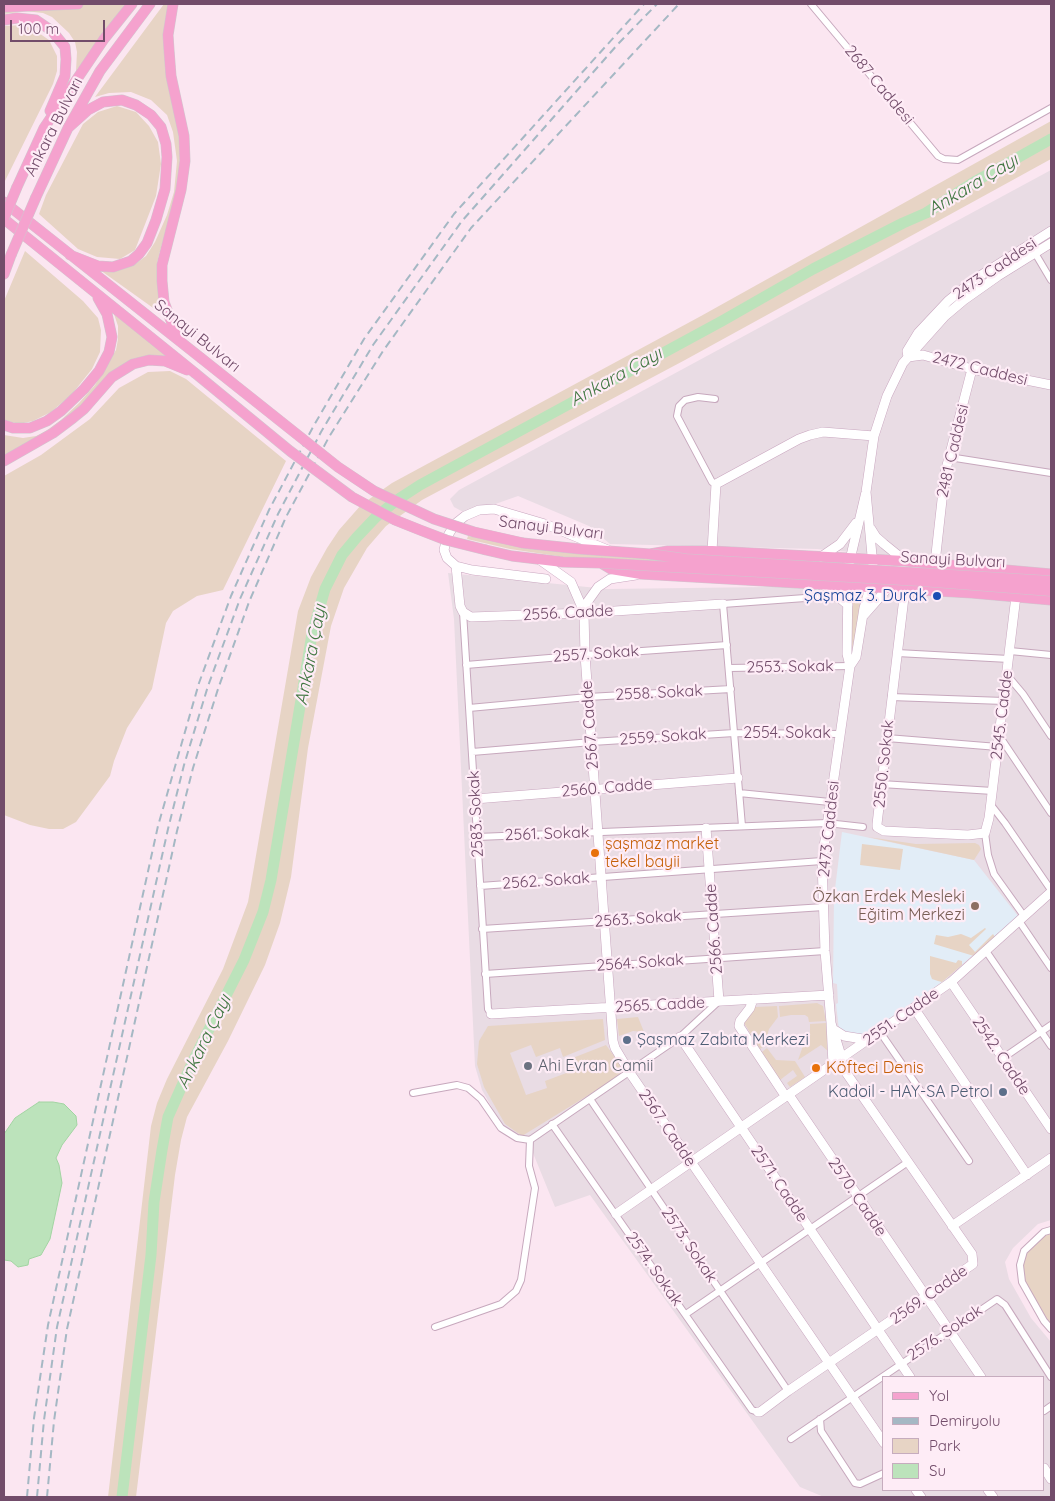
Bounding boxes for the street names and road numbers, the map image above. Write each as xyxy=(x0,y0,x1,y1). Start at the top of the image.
street label: 2687 Caddesi xyxy=(840,41,918,129)
street label: Ankara Bulvarı xyxy=(21,74,87,180)
street label: 2473 Caddesi xyxy=(949,234,1041,304)
street label: Sanayi Bulvarı xyxy=(150,295,244,377)
street label: 2472 Caddesi xyxy=(930,348,1030,390)
street label: 2481 Caddesi xyxy=(933,402,973,500)
street label: Sanayi Bulvarı xyxy=(498,512,604,544)
street label: Sanayi Bulvarı xyxy=(900,548,1006,572)
street label: 2556. Cadde xyxy=(522,601,614,625)
street label: 2557. Sokak xyxy=(552,641,640,667)
street label: 2553. Sokak xyxy=(746,657,834,677)
street label: 2545. Cadde xyxy=(987,669,1017,761)
street label: 2567. Cadde xyxy=(577,680,603,770)
street label: 2558. Sokak xyxy=(615,681,703,705)
street label: 2550. Sokak xyxy=(870,719,898,809)
street label: 2554. Sokak xyxy=(743,723,831,743)
street label: 2559. Sokak xyxy=(619,724,707,750)
street label: 2583. Sokak xyxy=(464,770,488,858)
street label: 2560. Cadde xyxy=(561,774,653,802)
street label: 2473 Caddesi xyxy=(814,780,844,878)
street label: 2561. Sokak xyxy=(504,823,590,845)
street label: 2562. Sokak xyxy=(502,868,590,894)
street label: 2566. Cadde xyxy=(701,883,727,975)
street label: 2563. Sokak xyxy=(594,906,682,932)
street label: 2564. Sokak xyxy=(596,950,684,976)
street label: 2551. Cadde xyxy=(859,984,943,1050)
street label: 2565. Cadde xyxy=(614,993,706,1017)
street label: 2542. Cadde xyxy=(968,1013,1034,1099)
street label: 2567. Cadde xyxy=(634,1086,700,1170)
street label: 2571. Cadde xyxy=(746,1142,812,1226)
street label: 2570. Cadde xyxy=(824,1154,890,1240)
street label: 2573. Sokak xyxy=(657,1204,721,1286)
street label: 2574. Sokak xyxy=(621,1228,687,1310)
street label: 2569. Cadde xyxy=(887,1261,971,1329)
street label: 2576. Sokak xyxy=(904,1301,986,1365)

